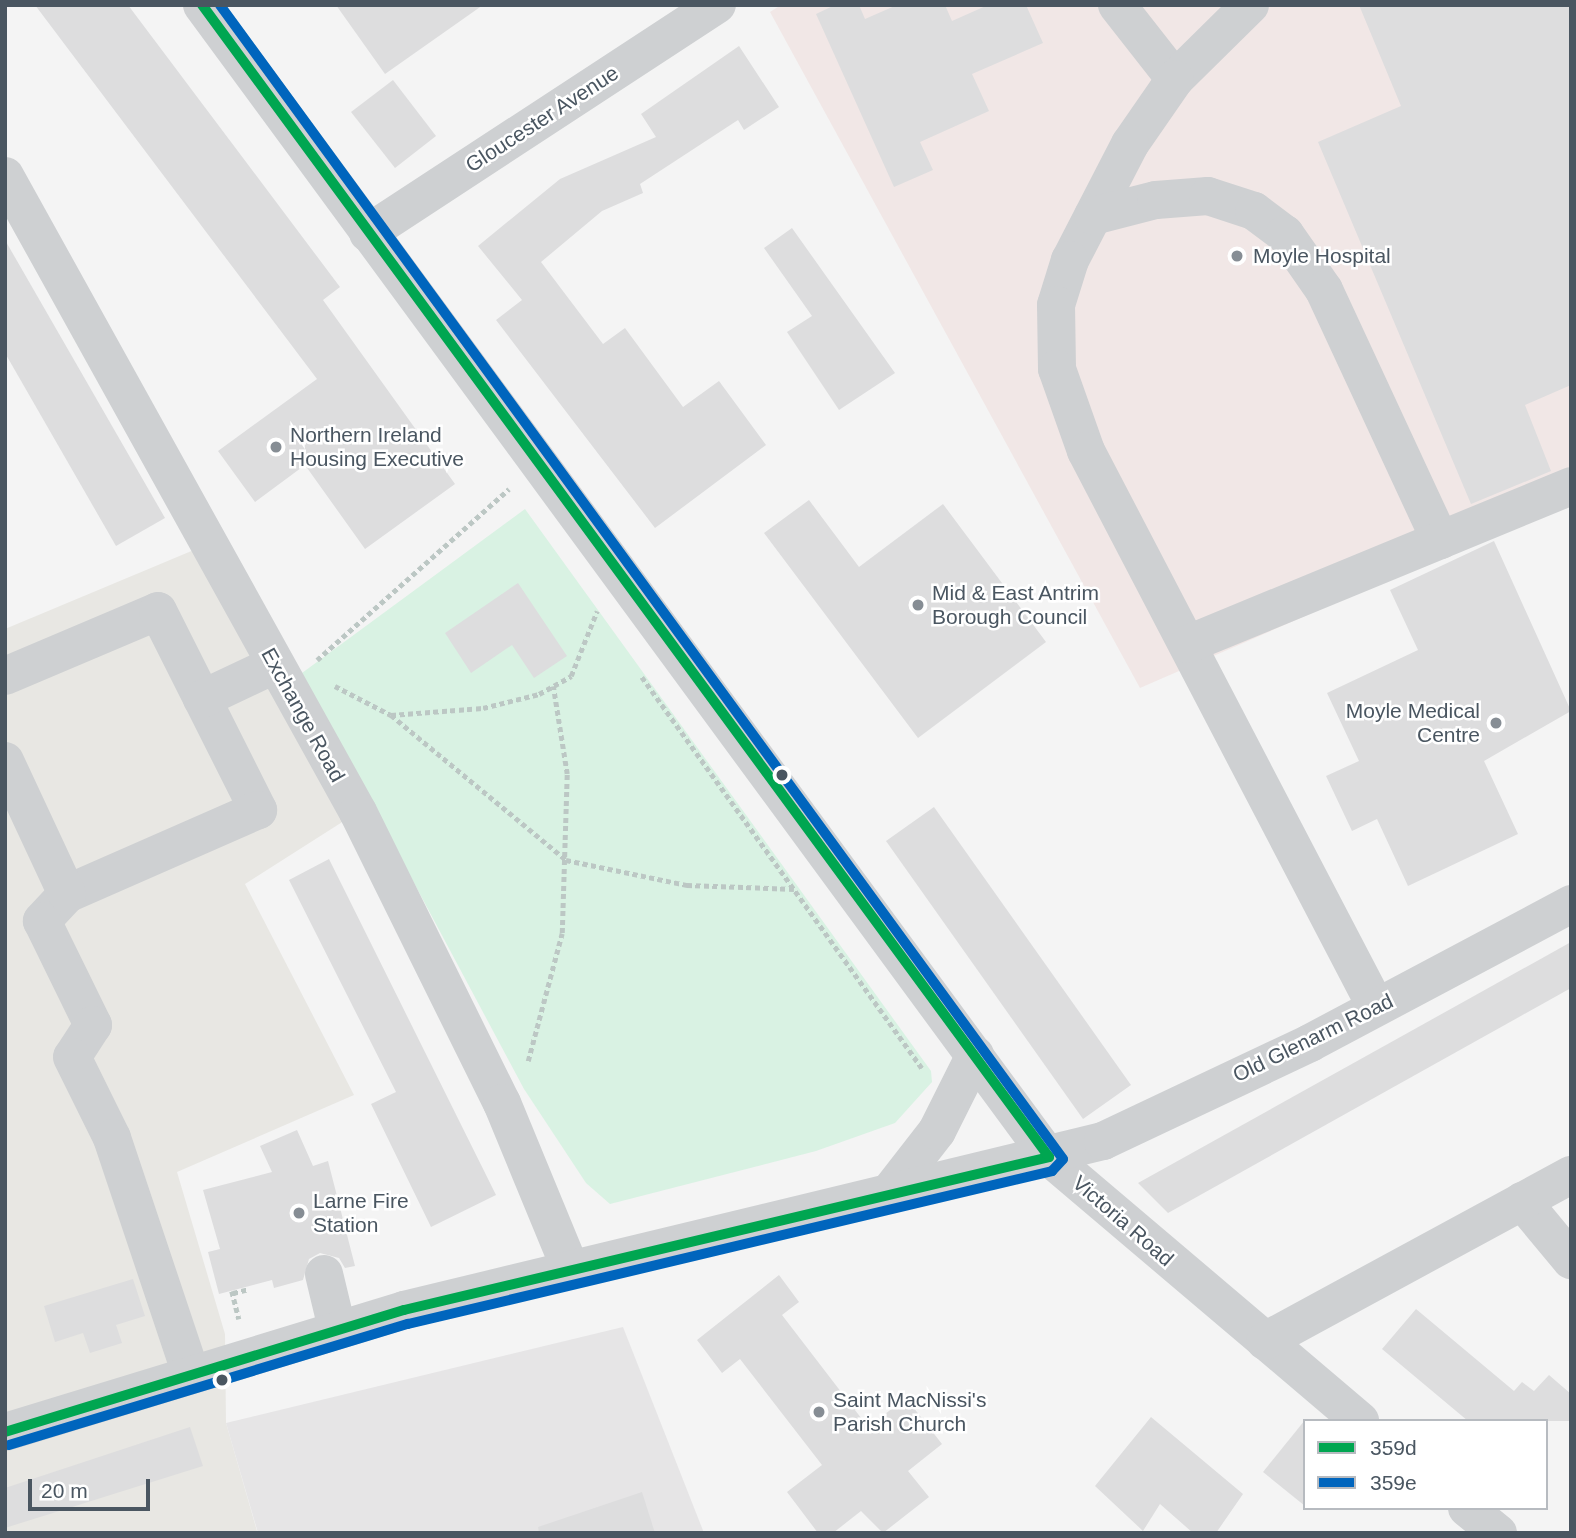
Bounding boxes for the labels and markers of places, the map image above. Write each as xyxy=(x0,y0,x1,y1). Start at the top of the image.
place label: Moyle Hospital xyxy=(1253,243,1391,269)
marker: Moyle Hospital xyxy=(1227,246,1247,266)
place label: Northern Ireland Housing Executive xyxy=(290,422,464,472)
marker: Northern Ireland Housing Executive xyxy=(268,439,284,455)
place label: Mid & East Antrim Borough Council xyxy=(932,580,1100,630)
marker: Mid & East Antrim Borough Council xyxy=(910,597,926,613)
place label: Moyle Medical Centre xyxy=(1346,698,1480,748)
marker: Moyle Medical Centre xyxy=(1486,713,1506,733)
unlabelled marker xyxy=(775,768,789,782)
place label: Larne Fire Station xyxy=(313,1188,409,1238)
marker: Larne Fire Station xyxy=(291,1205,307,1221)
unlabelled marker xyxy=(215,1373,229,1387)
place label: Saint MacNissi's Parish Church xyxy=(833,1387,986,1437)
marker: Saint MacNissi's Parish Church xyxy=(811,1404,827,1420)

